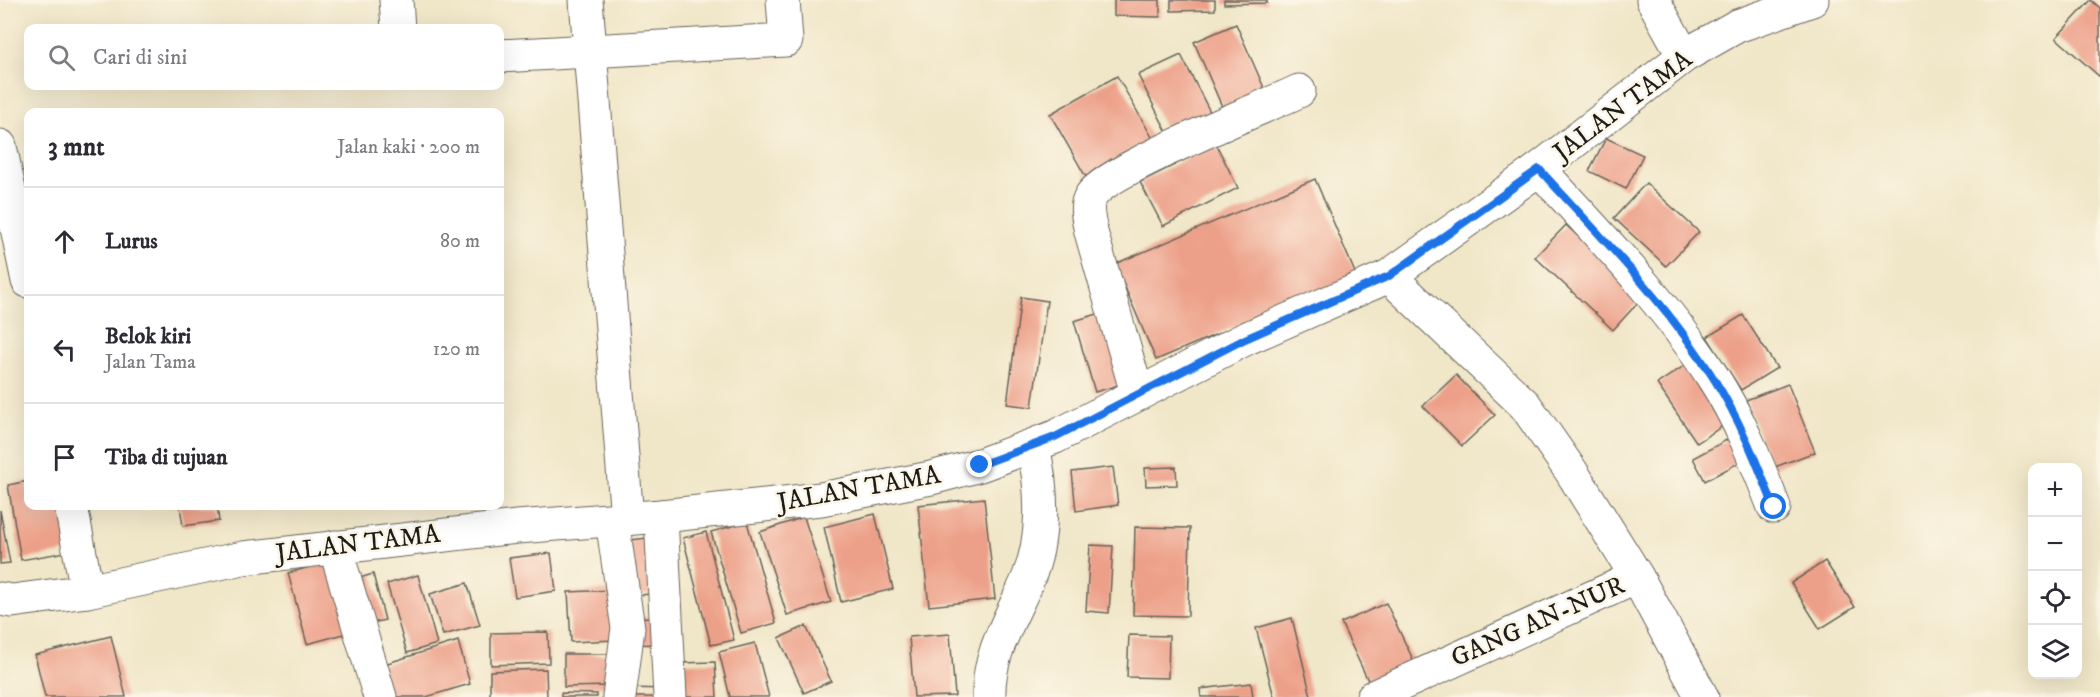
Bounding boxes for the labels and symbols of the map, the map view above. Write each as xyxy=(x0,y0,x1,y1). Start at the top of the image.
street label: JALAN TAMA xyxy=(1546,43,1699,170)
route end xyxy=(966,451,992,477)
street label: JALAN TAMA xyxy=(773,458,944,520)
route start xyxy=(1760,493,1786,519)
street label: JALAN TAMA xyxy=(272,518,442,571)
street label: GANG AN-NUR xyxy=(1446,569,1630,675)

